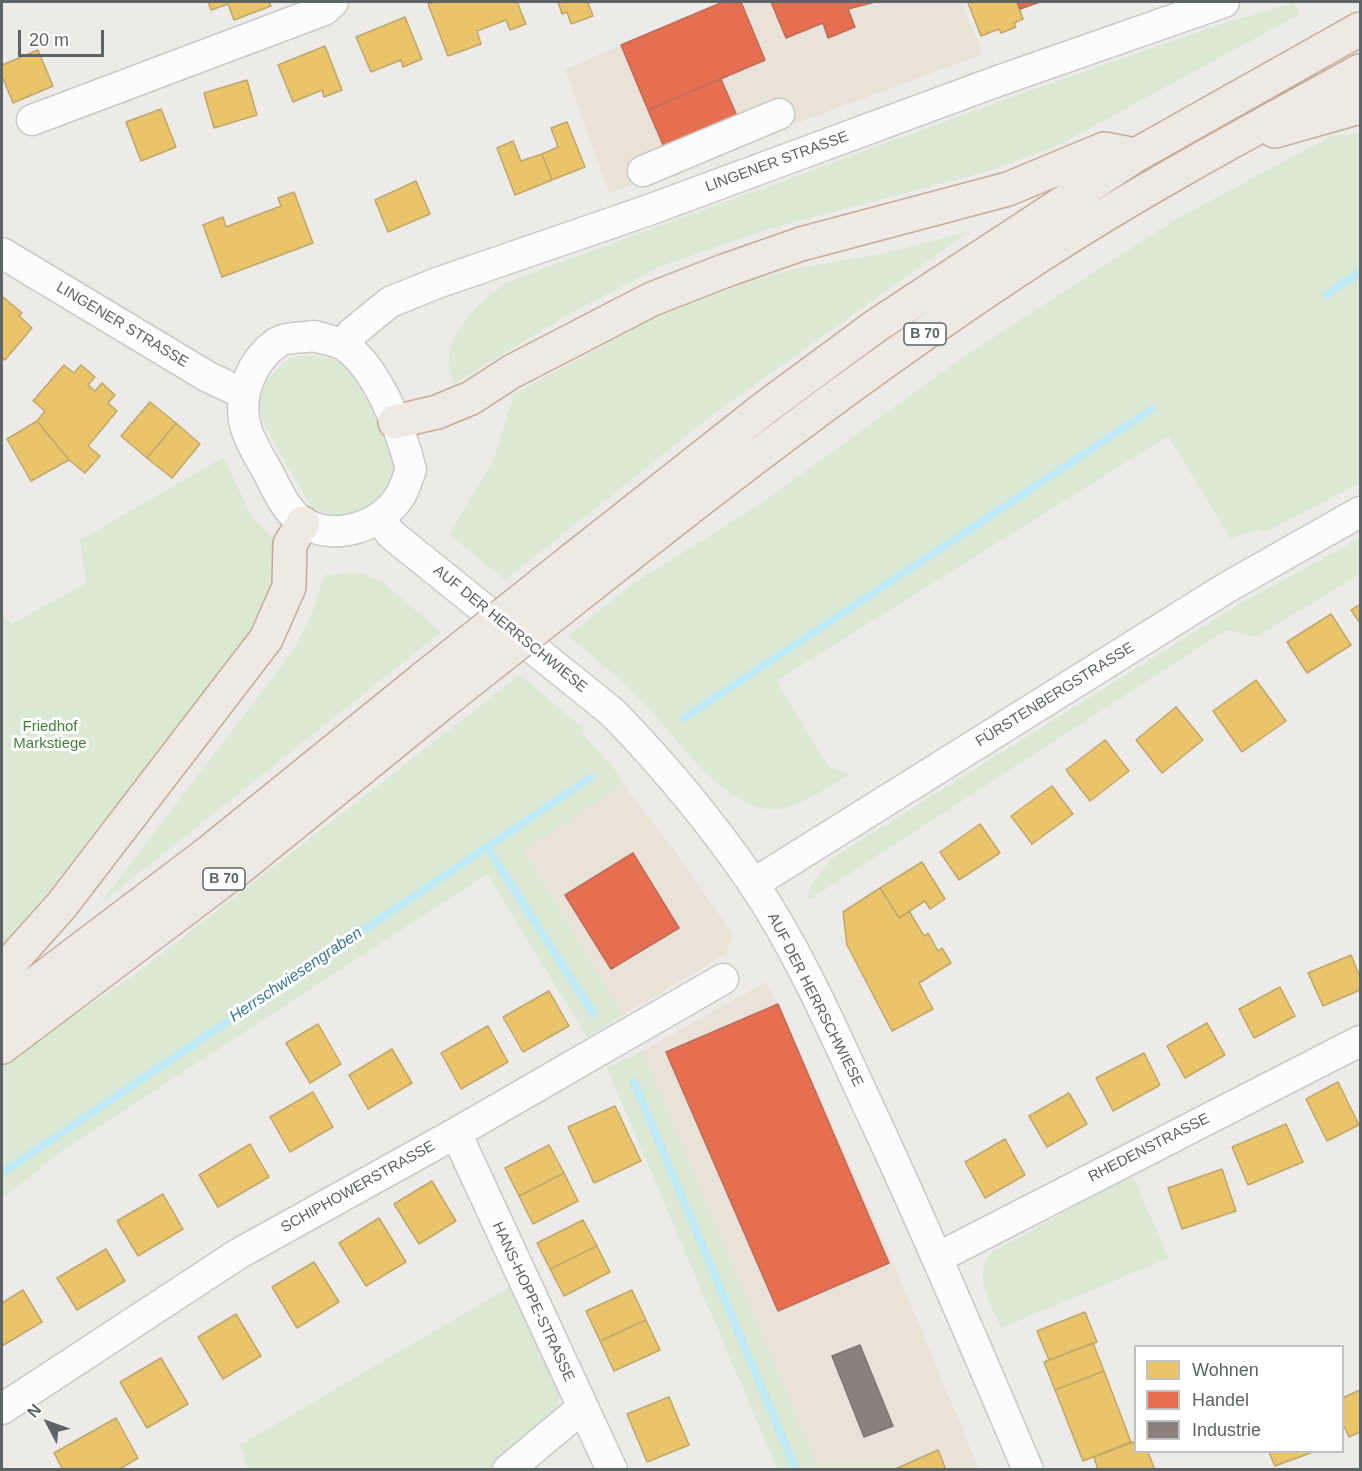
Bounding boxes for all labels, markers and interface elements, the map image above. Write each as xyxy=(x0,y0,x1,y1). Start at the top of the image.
scale bar xyxy=(21,18,106,56)
text: 20 m xyxy=(29,30,69,50)
street label: LINGENER STRASSE xyxy=(703,128,851,196)
street label: LINGENER STRASSE xyxy=(53,278,191,372)
road number: B 70 xyxy=(904,323,946,345)
street label: AUF DER HERRSCHWIESE xyxy=(430,561,590,697)
street label: FÜRSTENBERGSTRASSE xyxy=(972,639,1138,751)
park label: Friedhof Markstiege xyxy=(13,718,87,753)
road number: B 70 xyxy=(203,868,245,890)
street label: AUF DER HERRSCHWIESE xyxy=(763,910,867,1090)
water label: Herrschwiesengraben xyxy=(226,924,366,1026)
street label: RHEDENSTRASSE xyxy=(1086,1110,1212,1186)
street label: SCHIPHOWERSTRASSE xyxy=(278,1137,438,1237)
street label: HANS-HOPPE-STRASSE xyxy=(488,1219,578,1385)
legend xyxy=(1134,1345,1344,1453)
text: Wohnen xyxy=(1192,1360,1259,1380)
text: Handel xyxy=(1192,1390,1249,1410)
north arrow xyxy=(18,1393,78,1453)
text: N xyxy=(24,1401,44,1421)
text: Industrie xyxy=(1192,1420,1261,1440)

